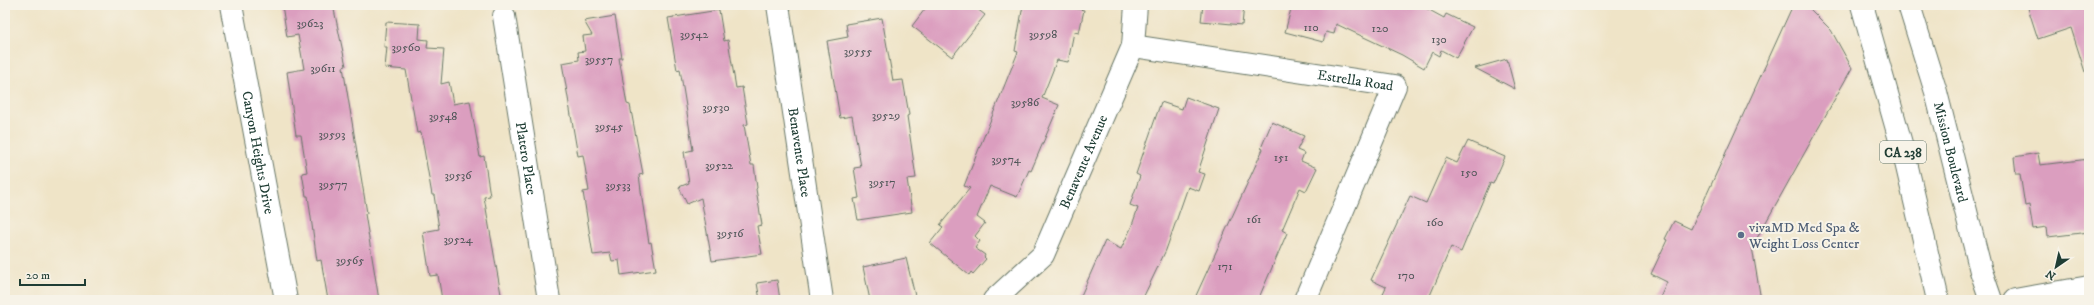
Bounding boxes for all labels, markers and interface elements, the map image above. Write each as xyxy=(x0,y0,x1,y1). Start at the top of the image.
house number: 39623 xyxy=(296,16,324,31)
house number: 110 xyxy=(1303,20,1319,35)
house number: 120 xyxy=(1372,21,1388,36)
house number: 39542 xyxy=(680,27,708,42)
house number: 39598 xyxy=(1029,27,1057,42)
house number: 130 xyxy=(1431,32,1447,47)
house number: 39560 xyxy=(391,40,421,55)
house number: 39555 xyxy=(844,44,872,59)
house number: 39557 xyxy=(585,52,613,67)
house number: 39611 xyxy=(310,61,336,76)
street label: Estrella Road xyxy=(1316,66,1394,96)
street label: Canyon Heights Drive xyxy=(237,90,278,216)
house number: 39586 xyxy=(1011,95,1040,110)
house number: 39530 xyxy=(702,100,730,115)
street label: Mission Boulevard xyxy=(1929,100,1971,205)
street label: Benavente Place xyxy=(783,106,815,199)
house number: 39529 xyxy=(872,108,900,123)
house number: 39548 xyxy=(429,109,457,124)
street label: Benavente Avenue xyxy=(1056,112,1112,212)
house number: 39545 xyxy=(595,119,623,134)
street label: Platero Place xyxy=(511,121,540,196)
house number: 39593 xyxy=(319,127,345,142)
road number: CA 238 xyxy=(1880,141,1926,163)
house number: 151 xyxy=(1274,150,1288,165)
house number: 39574 xyxy=(991,152,1022,167)
house number: 39522 xyxy=(705,158,733,173)
house number: 150 xyxy=(1461,165,1477,180)
house number: 39536 xyxy=(444,168,472,183)
house number: 39517 xyxy=(868,175,896,190)
house number: 39577 xyxy=(318,177,348,192)
house number: 39533 xyxy=(605,178,631,193)
house number: 161 xyxy=(1247,212,1261,227)
house number: 160 xyxy=(1426,215,1444,230)
place label: vivaMD Med Spa & Weight Loss Center xyxy=(1748,219,1860,253)
house number: 39516 xyxy=(716,226,744,241)
marker: vivaMD Med Spa & Weight Loss Center xyxy=(1736,230,1746,240)
house number: 39524 xyxy=(443,232,474,247)
north arrow xyxy=(2036,247,2076,287)
house number: 39565 xyxy=(336,253,364,268)
house number: 171 xyxy=(1217,259,1233,274)
scale bar xyxy=(20,261,85,287)
text: N xyxy=(2043,266,2059,283)
text: 20 m xyxy=(26,268,50,283)
house number: 170 xyxy=(1397,268,1415,283)

